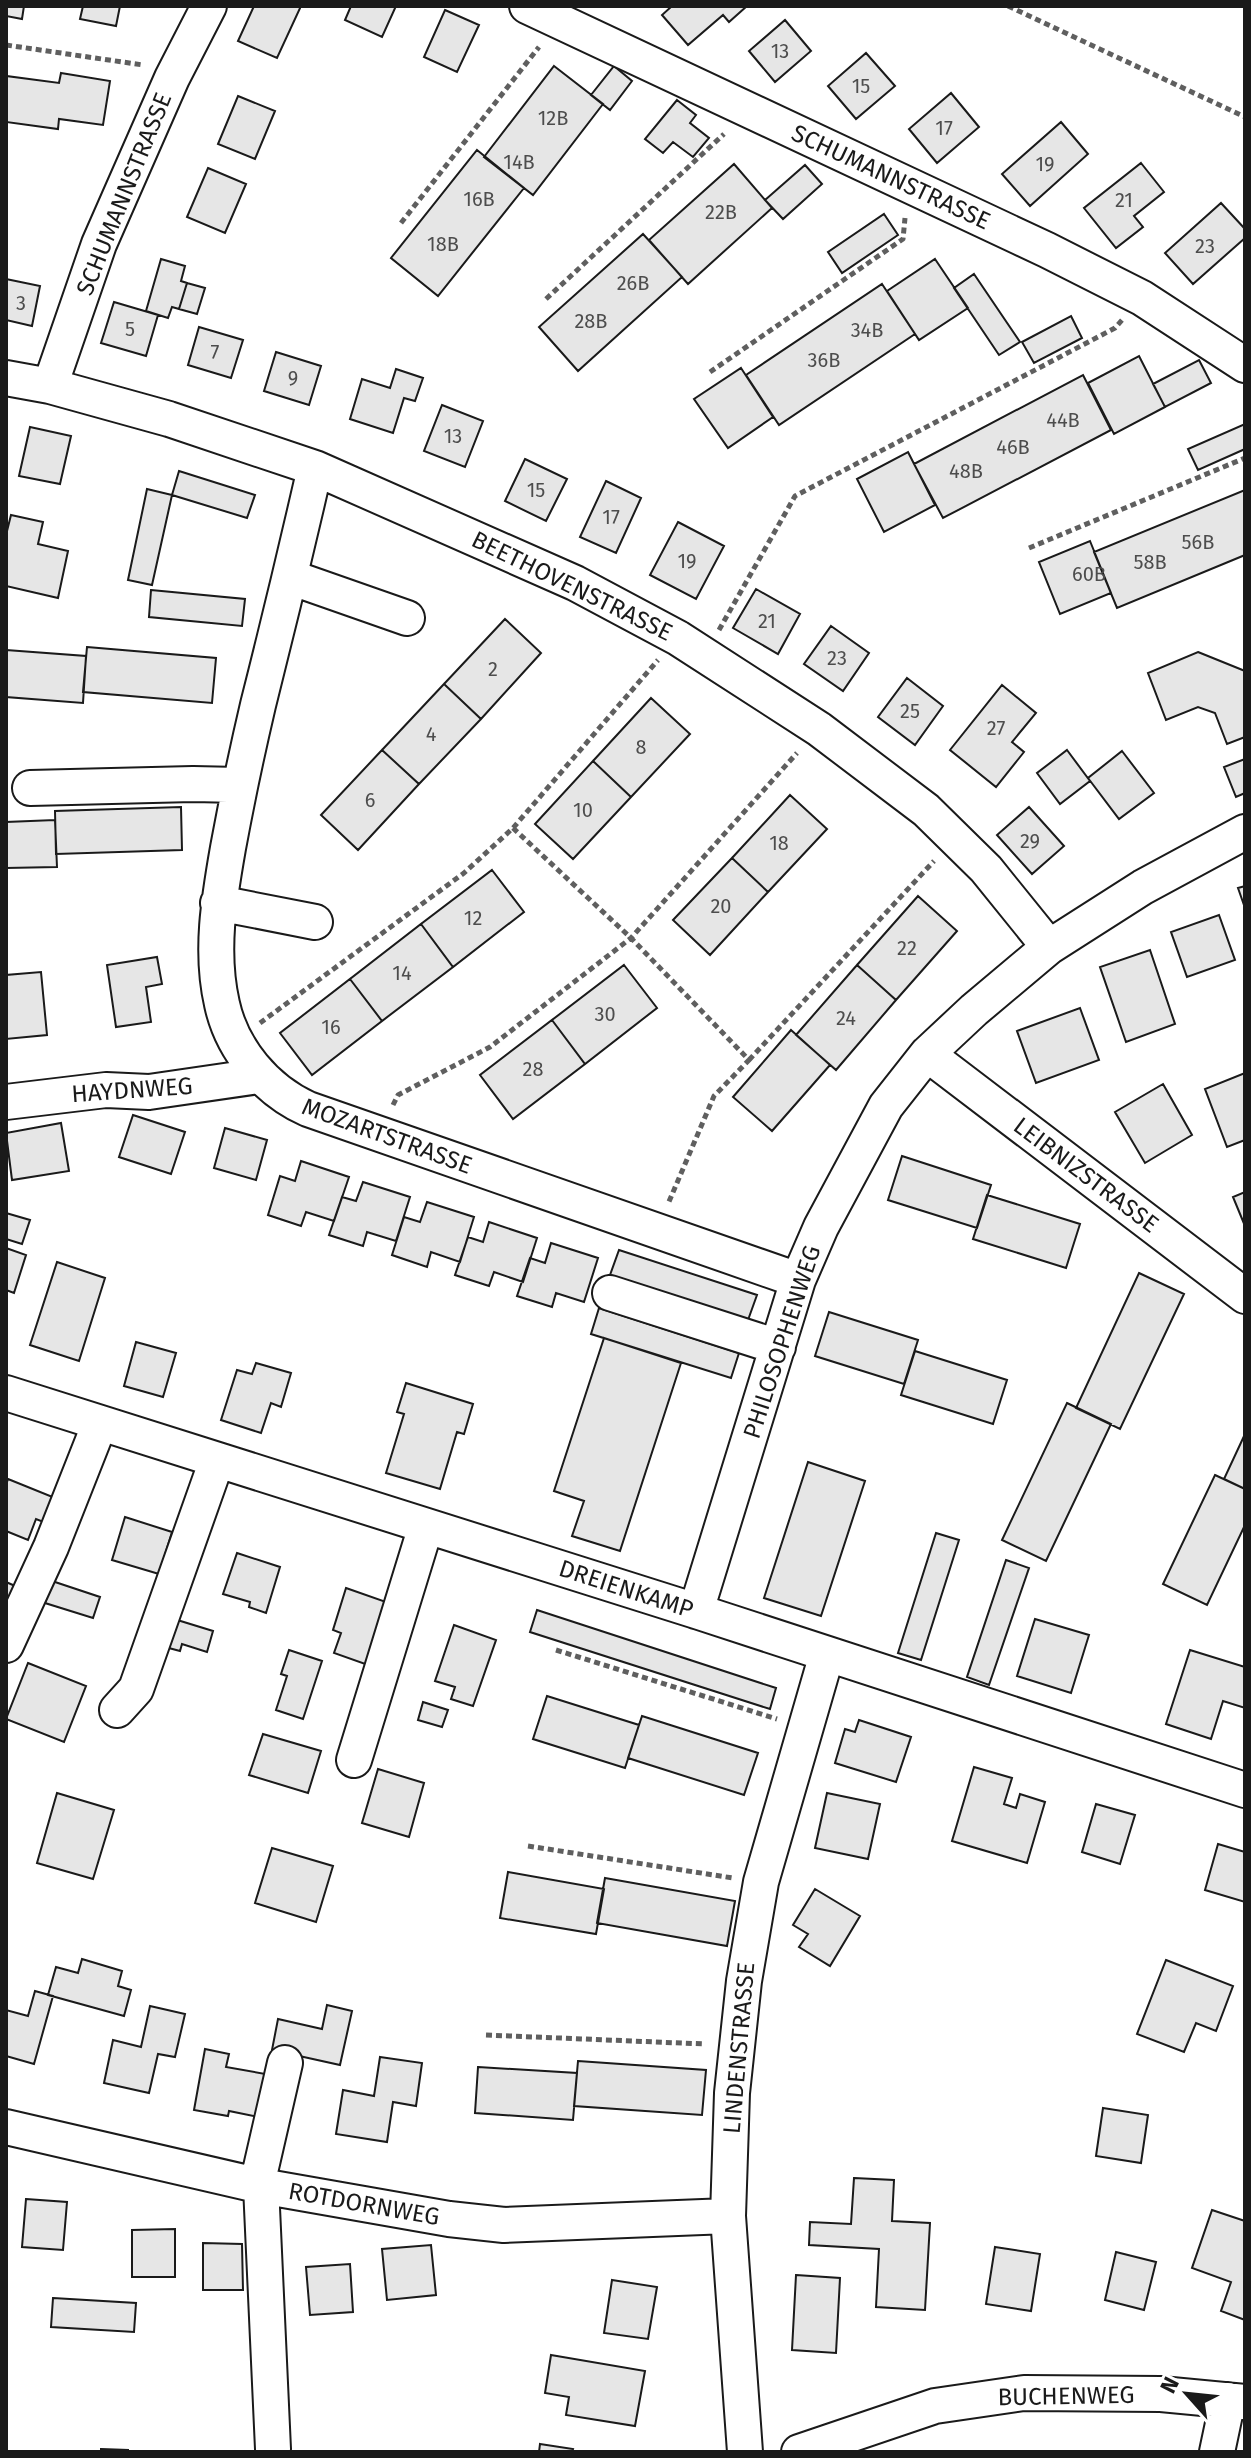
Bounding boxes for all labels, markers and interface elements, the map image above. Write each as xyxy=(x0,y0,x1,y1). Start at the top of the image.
house number: 13 xyxy=(771,39,789,63)
house number: 15 xyxy=(852,74,870,98)
street label: SCHUMANNSTRASSE xyxy=(71,89,177,299)
house number: 12B xyxy=(538,106,568,130)
house number: 17 xyxy=(935,116,953,140)
street label: SCHUMANNSTRASSE xyxy=(787,119,995,235)
house number: 14B xyxy=(503,150,535,174)
house number: 19 xyxy=(1035,152,1055,176)
house number: 16B xyxy=(463,187,495,211)
house number: 21 xyxy=(1115,188,1133,212)
house number: 22B xyxy=(705,200,737,224)
house number: 18B xyxy=(427,232,459,256)
house number: 23 xyxy=(1195,234,1215,258)
house number: 26B xyxy=(617,271,649,295)
house number: 3 xyxy=(16,291,26,315)
house number: 28B xyxy=(574,309,608,333)
house number: 5 xyxy=(125,317,135,341)
house number: 34B xyxy=(851,318,883,342)
house number: 7 xyxy=(211,340,220,364)
house number: 36B xyxy=(808,348,840,372)
house number: 9 xyxy=(288,366,298,390)
house number: 44B xyxy=(1046,408,1080,432)
house number: 13 xyxy=(444,424,462,448)
house number: 46B xyxy=(996,435,1030,459)
house number: 48B xyxy=(949,459,983,483)
house number: 15 xyxy=(527,478,545,502)
house number: 17 xyxy=(602,505,620,529)
street label: BEETHOVENSTRASSE xyxy=(467,525,677,647)
house number: 56B xyxy=(1182,530,1214,554)
house number: 19 xyxy=(677,549,697,573)
house number: 58B xyxy=(1133,550,1167,574)
house number: 60B xyxy=(1072,562,1106,586)
house number: 21 xyxy=(758,609,776,633)
house number: 23 xyxy=(827,646,847,670)
house number: 2 xyxy=(488,657,498,681)
house number: 25 xyxy=(900,699,920,723)
house number: 27 xyxy=(987,716,1005,740)
house number: 4 xyxy=(426,722,437,746)
house number: 8 xyxy=(635,735,647,759)
house number: 6 xyxy=(365,788,375,812)
house number: 10 xyxy=(573,798,593,822)
house number: 29 xyxy=(1020,829,1040,853)
house number: 18 xyxy=(769,831,789,855)
house number: 20 xyxy=(710,894,732,918)
house number: 12 xyxy=(464,906,482,930)
house number: 22 xyxy=(897,936,917,960)
house number: 14 xyxy=(392,961,412,985)
house number: 30 xyxy=(594,1002,616,1026)
house number: 24 xyxy=(836,1006,856,1030)
house number: 16 xyxy=(321,1015,341,1039)
house number: 28 xyxy=(523,1057,543,1081)
street label: HAYDNWEG xyxy=(70,1072,194,1108)
street label: MOZARTSTRASSE xyxy=(298,1092,476,1180)
street label: LEIBNIZSTRASSE xyxy=(1008,1111,1164,1239)
street label: PHILOSOPHENWEG xyxy=(738,1242,826,1442)
street label: DREIENKAMP xyxy=(555,1554,697,1624)
street label: LINDENSTRASSE xyxy=(718,1961,760,2135)
street label: ROTDORNWEG xyxy=(286,2177,442,2231)
north arrow xyxy=(1147,2354,1227,2434)
text: N xyxy=(1154,2373,1185,2398)
street label: BUCHENWEG xyxy=(997,2381,1135,2411)

